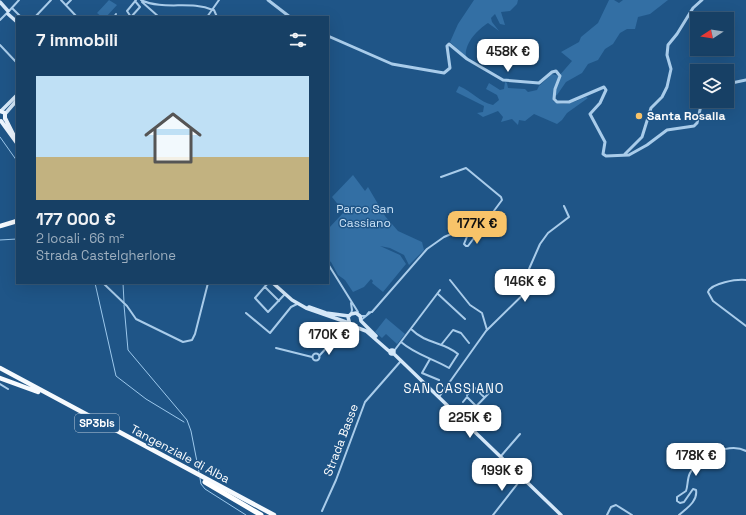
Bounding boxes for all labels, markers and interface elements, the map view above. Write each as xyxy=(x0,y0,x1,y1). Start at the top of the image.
north arrow xyxy=(690,12,734,56)
map controls xyxy=(690,12,734,108)
text: 7 immobili xyxy=(36,29,118,51)
icon: filters xyxy=(287,29,309,51)
pin: 458K € xyxy=(475,39,541,73)
text: 458K € xyxy=(486,43,530,60)
button: layers xyxy=(690,64,734,108)
icon: home xyxy=(137,102,209,174)
place label: Santa Rosalia xyxy=(647,108,725,124)
marker: Santa Rosalia xyxy=(634,111,644,121)
park label: Parco San Cassiano xyxy=(336,201,394,231)
text: 177 000 € xyxy=(36,208,116,230)
pin: 177K € xyxy=(444,211,510,245)
text: 177K € xyxy=(457,215,497,232)
text: 2 locali · 66 m² xyxy=(36,230,124,247)
text: Strada Castelgherlone xyxy=(36,247,176,264)
pin: 146K € xyxy=(492,269,558,303)
text: 146K € xyxy=(504,273,546,290)
pin: 170K € xyxy=(296,322,362,356)
text: 170K € xyxy=(308,326,350,343)
district label: SAN CASSIANO xyxy=(403,380,505,397)
street label: Strada Basse xyxy=(320,402,362,478)
pin: 225K € xyxy=(437,405,503,439)
text: 225K € xyxy=(448,409,492,426)
road number: SP3bis xyxy=(75,414,119,432)
street label: Tangenziale di Alba xyxy=(128,421,233,487)
pin: 178K € xyxy=(663,443,729,477)
text: 178K € xyxy=(675,447,717,464)
pin: 199K € xyxy=(469,458,535,492)
text: 199K € xyxy=(481,462,523,479)

